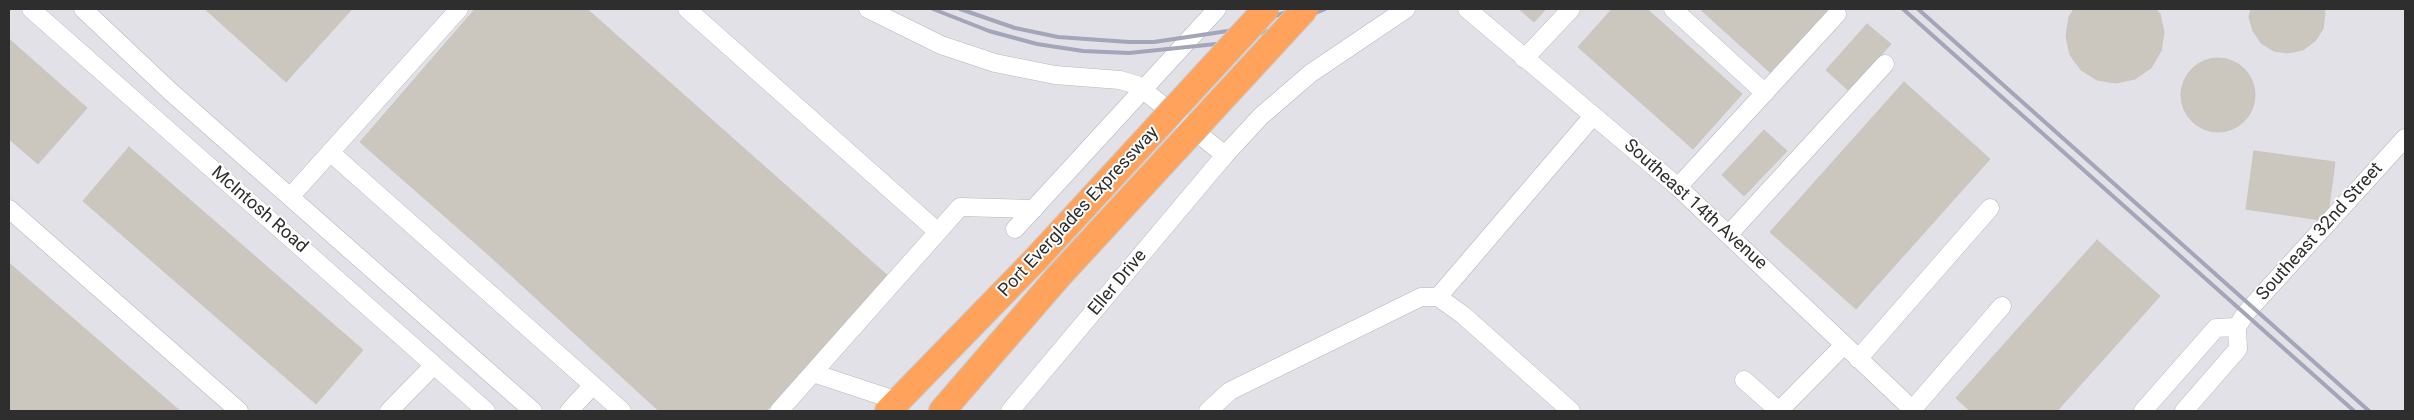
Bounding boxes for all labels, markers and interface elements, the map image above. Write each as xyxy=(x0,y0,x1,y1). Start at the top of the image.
street label: Port Everglades Expressway xyxy=(994,122,1164,302)
street label: Southeast 14th Avenue xyxy=(1619,135,1771,275)
street label: Southeast 32nd Street xyxy=(2252,159,2388,305)
street label: McIntosh Road xyxy=(206,162,312,258)
street label: Eller Drive xyxy=(1084,246,1152,320)

